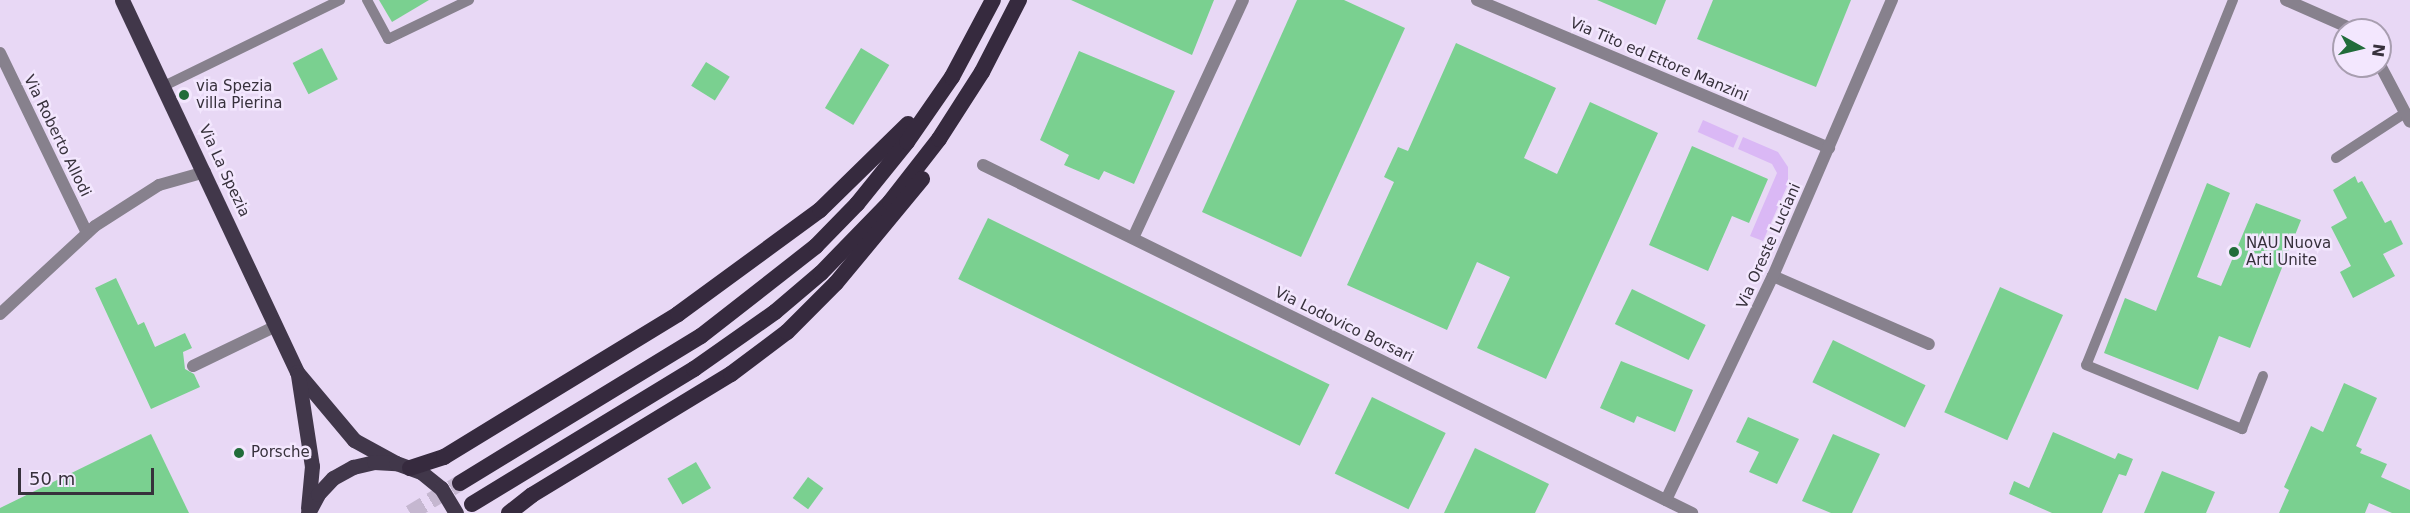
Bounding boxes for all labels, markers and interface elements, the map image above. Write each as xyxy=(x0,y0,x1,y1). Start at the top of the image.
street label: Via Tito ed Ettore Manzini xyxy=(1567,14,1751,106)
north arrow xyxy=(2332,18,2392,78)
text: N xyxy=(2368,42,2389,58)
street label: Via Roberto Allodi xyxy=(20,72,94,200)
place label: via Spezia villa Pierina xyxy=(196,77,282,112)
marker: via Spezia villa Pierina xyxy=(177,88,191,102)
street label: Via La Spezia xyxy=(195,122,253,220)
street label: Via Oreste Luciani xyxy=(1733,180,1805,312)
place label: NAU Nuova Arti Unite xyxy=(2246,234,2331,269)
marker: NAU Nuova Arti Unite xyxy=(2227,245,2241,259)
street label: Via Lodovico Borsari xyxy=(1272,284,1416,366)
place label: Porsche xyxy=(251,444,310,462)
marker: Porsche xyxy=(232,446,246,460)
scale bar xyxy=(21,456,158,494)
text: 50 m xyxy=(29,468,75,489)

